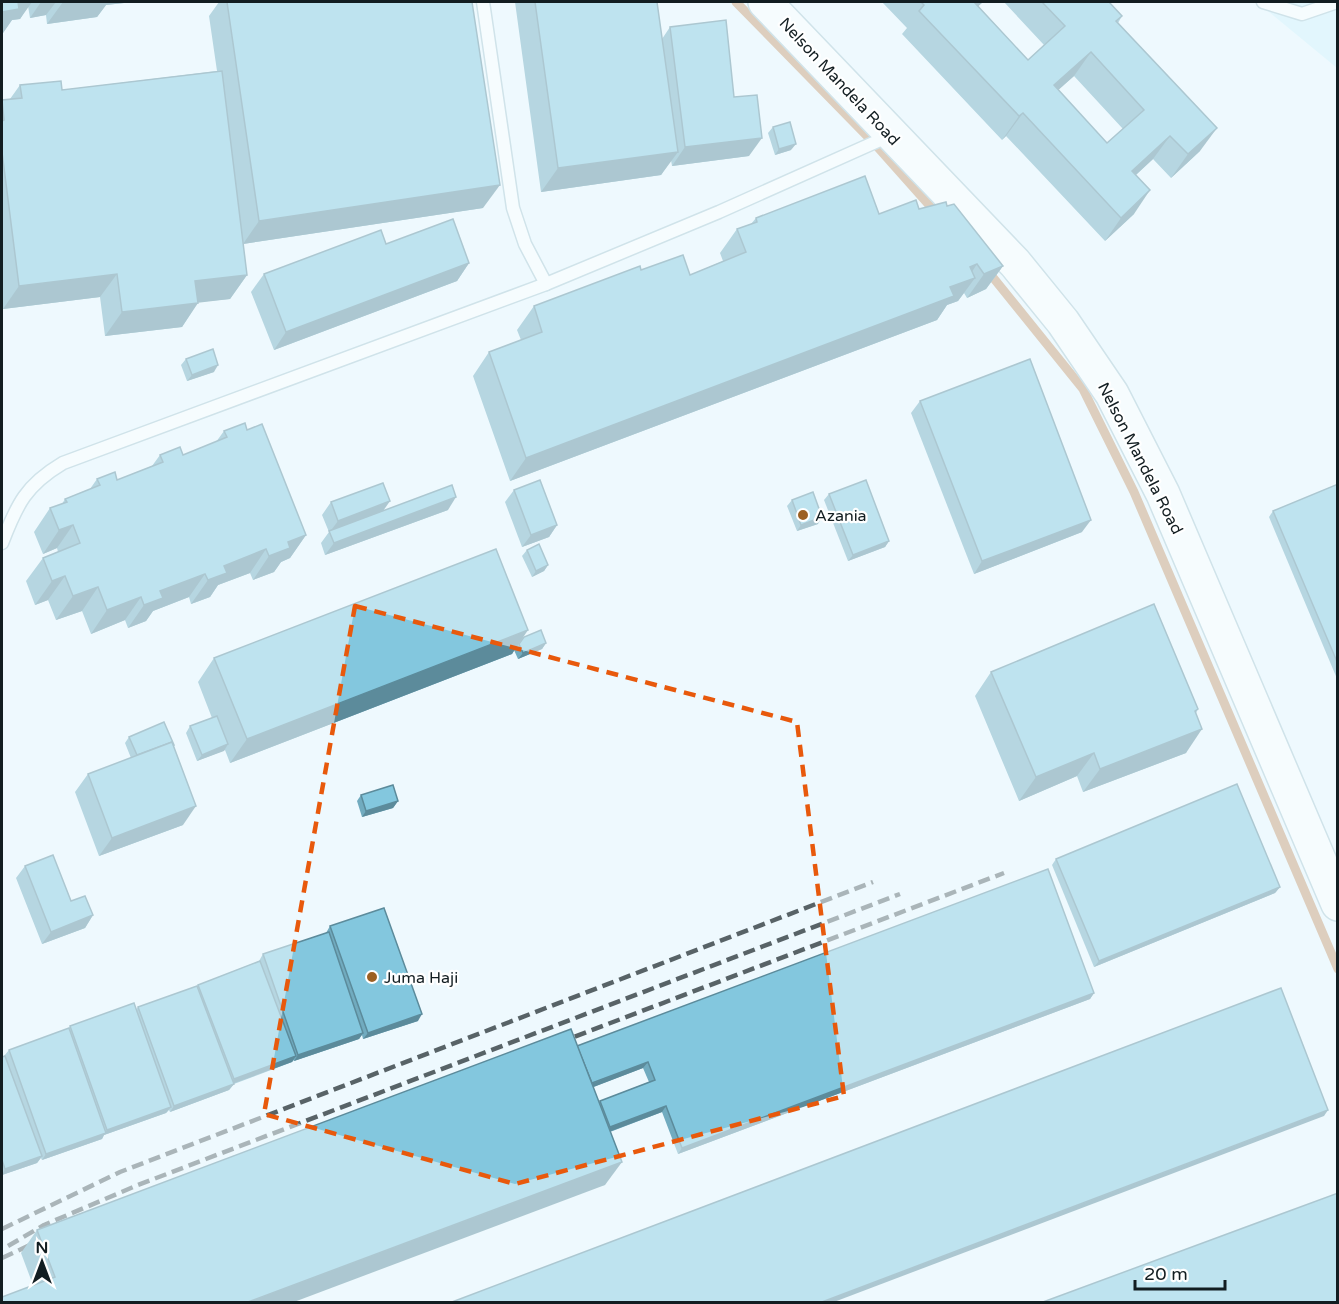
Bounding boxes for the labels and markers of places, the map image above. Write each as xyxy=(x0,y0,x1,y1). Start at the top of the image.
place label: Azania xyxy=(815,506,867,526)
marker: Azania xyxy=(796,508,810,522)
place label: Juma Haji xyxy=(384,968,458,988)
marker: Juma Haji xyxy=(365,970,379,984)

